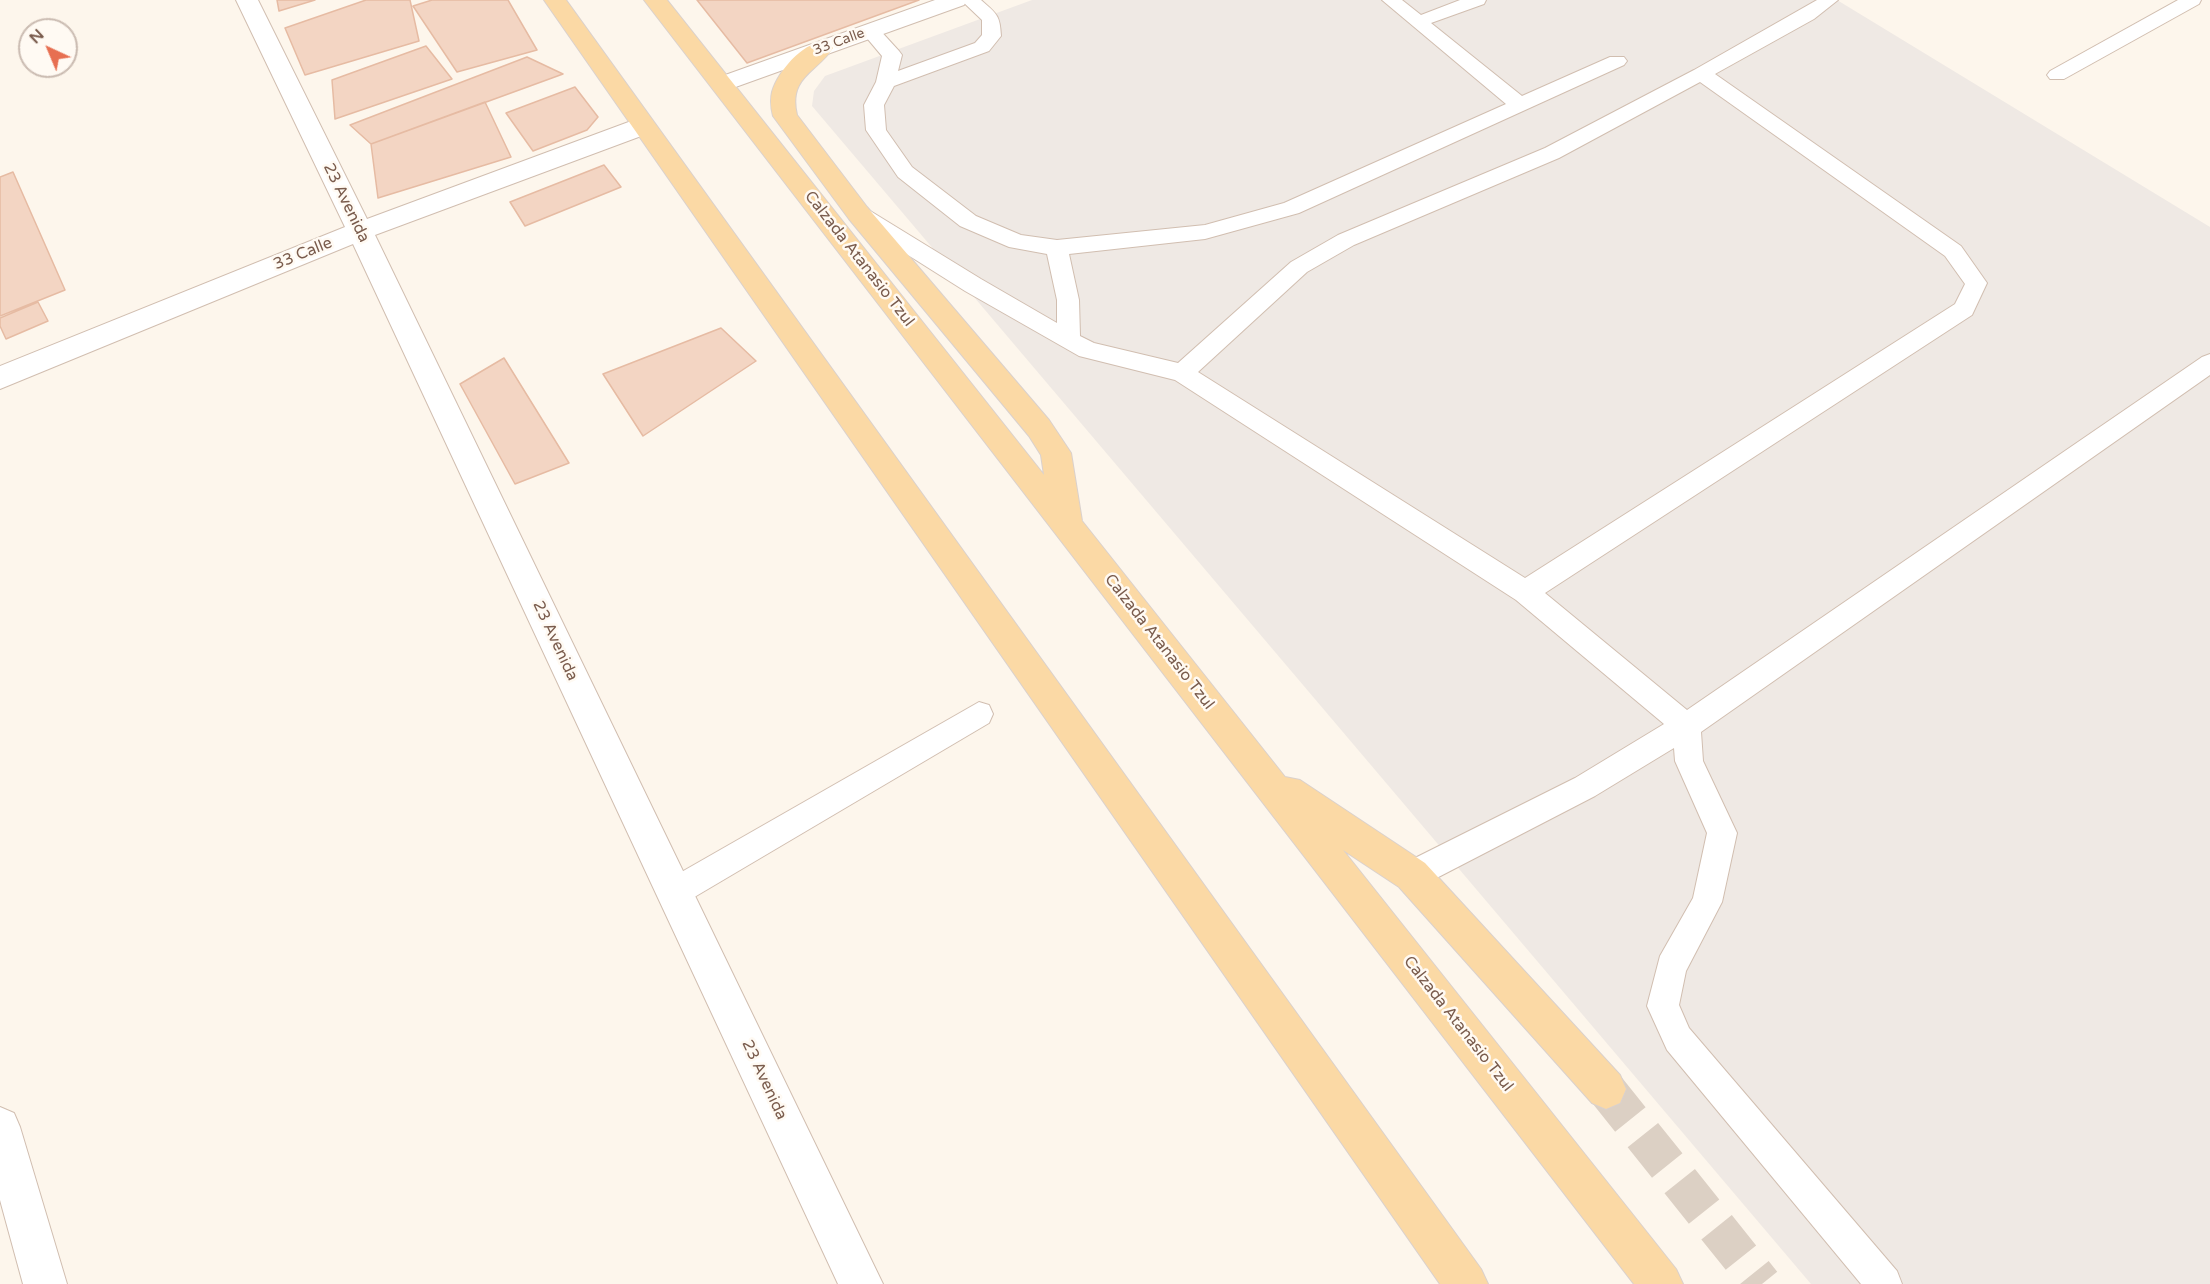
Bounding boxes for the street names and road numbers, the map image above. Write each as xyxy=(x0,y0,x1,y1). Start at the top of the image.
street label: 33 Calle xyxy=(811,25,867,59)
street label: 23 Avenida xyxy=(319,160,373,246)
street label: Calzada Atanasio Tzul xyxy=(800,187,918,331)
street label: 33 Calle xyxy=(271,234,335,274)
street label: Calzada Atanasio Tzul xyxy=(1100,570,1218,714)
street label: 23 Avenida xyxy=(528,598,582,684)
street label: Calzada Atanasio Tzul xyxy=(1399,952,1517,1096)
street label: 23 Avenida xyxy=(737,1037,791,1123)

